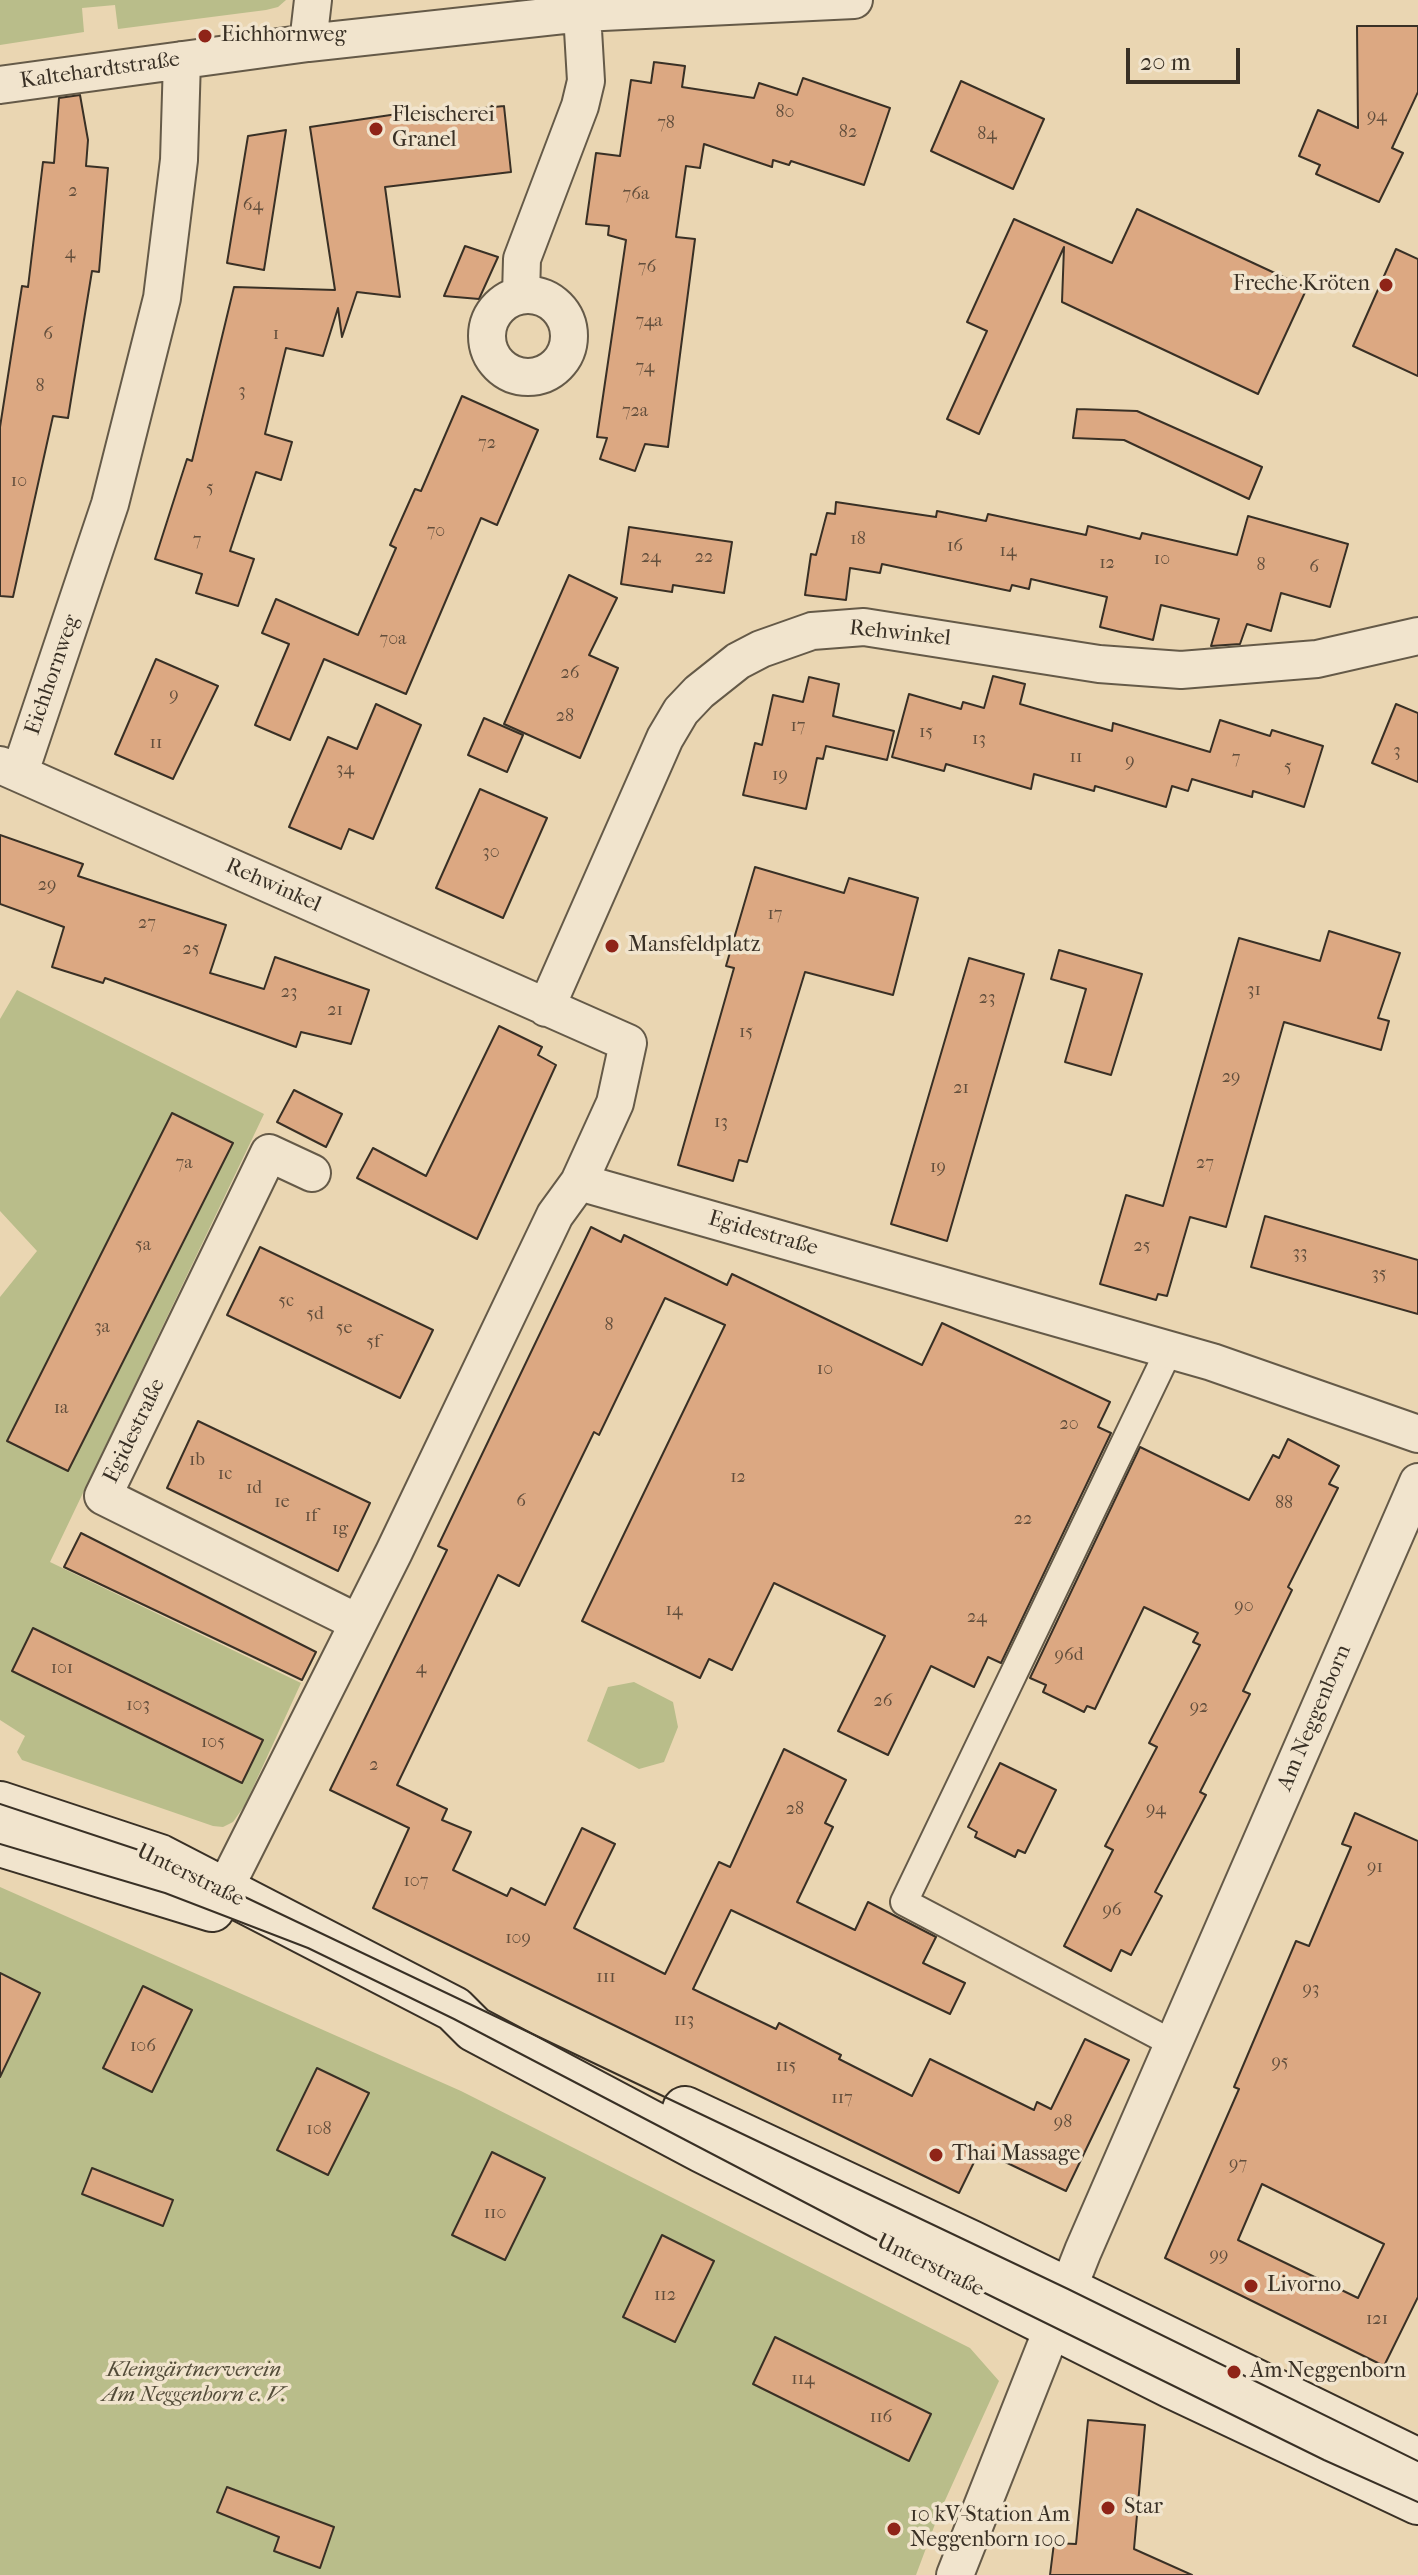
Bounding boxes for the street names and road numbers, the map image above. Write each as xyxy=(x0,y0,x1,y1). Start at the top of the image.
street label: Kaltehardtstraße xyxy=(18,47,182,95)
street label: Eichhornweg xyxy=(20,611,86,739)
street label: Rehwinkel xyxy=(848,616,952,652)
street label: Rehwinkel xyxy=(221,853,325,919)
street label: Egidestraße xyxy=(705,1206,821,1262)
street label: Egidestraße xyxy=(98,1374,172,1488)
street label: Am Neggenborn xyxy=(1272,1641,1358,1795)
street label: Unterstraße xyxy=(132,1839,248,1913)
street label: Unterstraße xyxy=(872,2229,988,2303)

